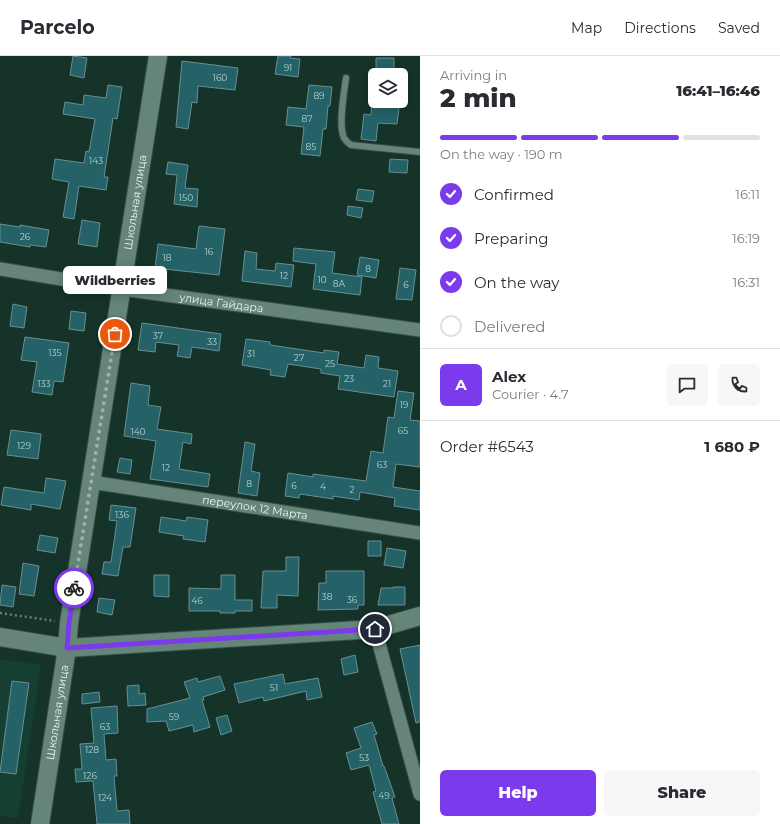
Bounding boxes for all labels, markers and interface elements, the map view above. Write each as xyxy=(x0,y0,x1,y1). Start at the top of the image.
text: Parcelo xyxy=(20,16,95,39)
text: Map xyxy=(571,19,602,37)
text: Directions xyxy=(624,19,696,37)
text: Saved xyxy=(718,19,760,37)
house number: 91 xyxy=(284,62,292,73)
text: Arriving in xyxy=(440,67,507,83)
map controls xyxy=(368,68,408,108)
button: layers xyxy=(368,68,408,108)
house number: 160 xyxy=(213,72,227,83)
text: 16:41–16:46 xyxy=(676,81,760,100)
text: 2 min xyxy=(440,82,517,114)
house number: 89 xyxy=(313,90,325,101)
house number: 87 xyxy=(301,113,313,124)
house number: 85 xyxy=(306,141,316,152)
text: On the way · 190 m xyxy=(440,146,563,162)
street label: Школьная улица xyxy=(121,154,149,251)
house number: 143 xyxy=(89,155,103,166)
icon: check xyxy=(440,183,462,205)
text: Confirmed xyxy=(474,185,554,204)
text: 16:11 xyxy=(735,186,760,202)
house number: 150 xyxy=(179,192,193,203)
icon: check xyxy=(440,227,462,249)
text: Preparing xyxy=(474,229,549,248)
text: 16:19 xyxy=(732,230,760,246)
house number: 26 xyxy=(20,231,31,242)
house number: 16 xyxy=(205,246,214,257)
house number: 18 xyxy=(163,252,172,263)
house number: 8 xyxy=(365,263,371,274)
callout: Wildberries xyxy=(63,266,167,294)
house number: 12 xyxy=(280,270,288,281)
icon: check xyxy=(440,271,462,293)
text: Wildberries xyxy=(75,272,155,288)
text: On the way xyxy=(474,273,559,292)
house number: 10 xyxy=(317,274,327,285)
text: 16:31 xyxy=(733,274,760,290)
house number: 8А xyxy=(333,278,345,289)
house number: 6 xyxy=(403,279,409,290)
street label: улица Гайдара xyxy=(177,290,264,315)
pin xyxy=(98,317,132,351)
text: Delivered xyxy=(474,317,546,336)
icon: bag xyxy=(104,323,126,345)
house number: 37 xyxy=(153,330,163,341)
house number: 33 xyxy=(207,336,217,347)
house number: 135 xyxy=(48,347,62,358)
house number: 31 xyxy=(247,348,255,359)
house number: 27 xyxy=(294,352,304,363)
house number: 25 xyxy=(325,358,335,369)
button: chat xyxy=(666,364,708,406)
button: phone xyxy=(718,364,760,406)
text: Alex xyxy=(492,367,526,386)
house number: 23 xyxy=(344,373,354,384)
text: A xyxy=(455,375,467,394)
house number: 133 xyxy=(37,378,51,389)
house number: 21 xyxy=(383,378,391,389)
text: Courier · 4.7 xyxy=(492,386,569,402)
house number: 19 xyxy=(400,399,409,410)
house number: 65 xyxy=(398,425,408,436)
house number: 140 xyxy=(130,426,146,437)
text: Order #6543 xyxy=(440,437,534,456)
text: 1 680 ₽ xyxy=(704,437,760,456)
house number: 129 xyxy=(17,440,31,451)
house number: 63 xyxy=(377,459,387,470)
house number: 12 xyxy=(162,462,170,473)
house number: 8 xyxy=(246,478,252,489)
house number: 6 xyxy=(291,480,297,491)
house number: 4 xyxy=(320,481,326,492)
house number: 2 xyxy=(349,484,355,495)
street label: переулок 12 Марта xyxy=(201,492,309,523)
house number: 136 xyxy=(115,509,129,520)
courier xyxy=(54,568,94,608)
icon: bike xyxy=(63,577,85,599)
house number: 38 xyxy=(322,591,333,602)
house number: 36 xyxy=(347,594,358,605)
house number: 46 xyxy=(191,595,203,606)
pin xyxy=(358,612,392,646)
icon: home xyxy=(364,618,386,640)
street label: Школьная улица xyxy=(43,664,71,761)
house number: 51 xyxy=(270,682,278,693)
house number: 59 xyxy=(169,711,180,722)
house number: 63 xyxy=(100,721,110,732)
house number: 128 xyxy=(85,744,99,755)
house number: 53 xyxy=(359,752,369,763)
house number: 126 xyxy=(83,770,97,781)
button: Help xyxy=(440,770,596,816)
button: Share xyxy=(604,770,760,816)
house number: 49 xyxy=(378,790,390,801)
house number: 124 xyxy=(98,792,112,803)

